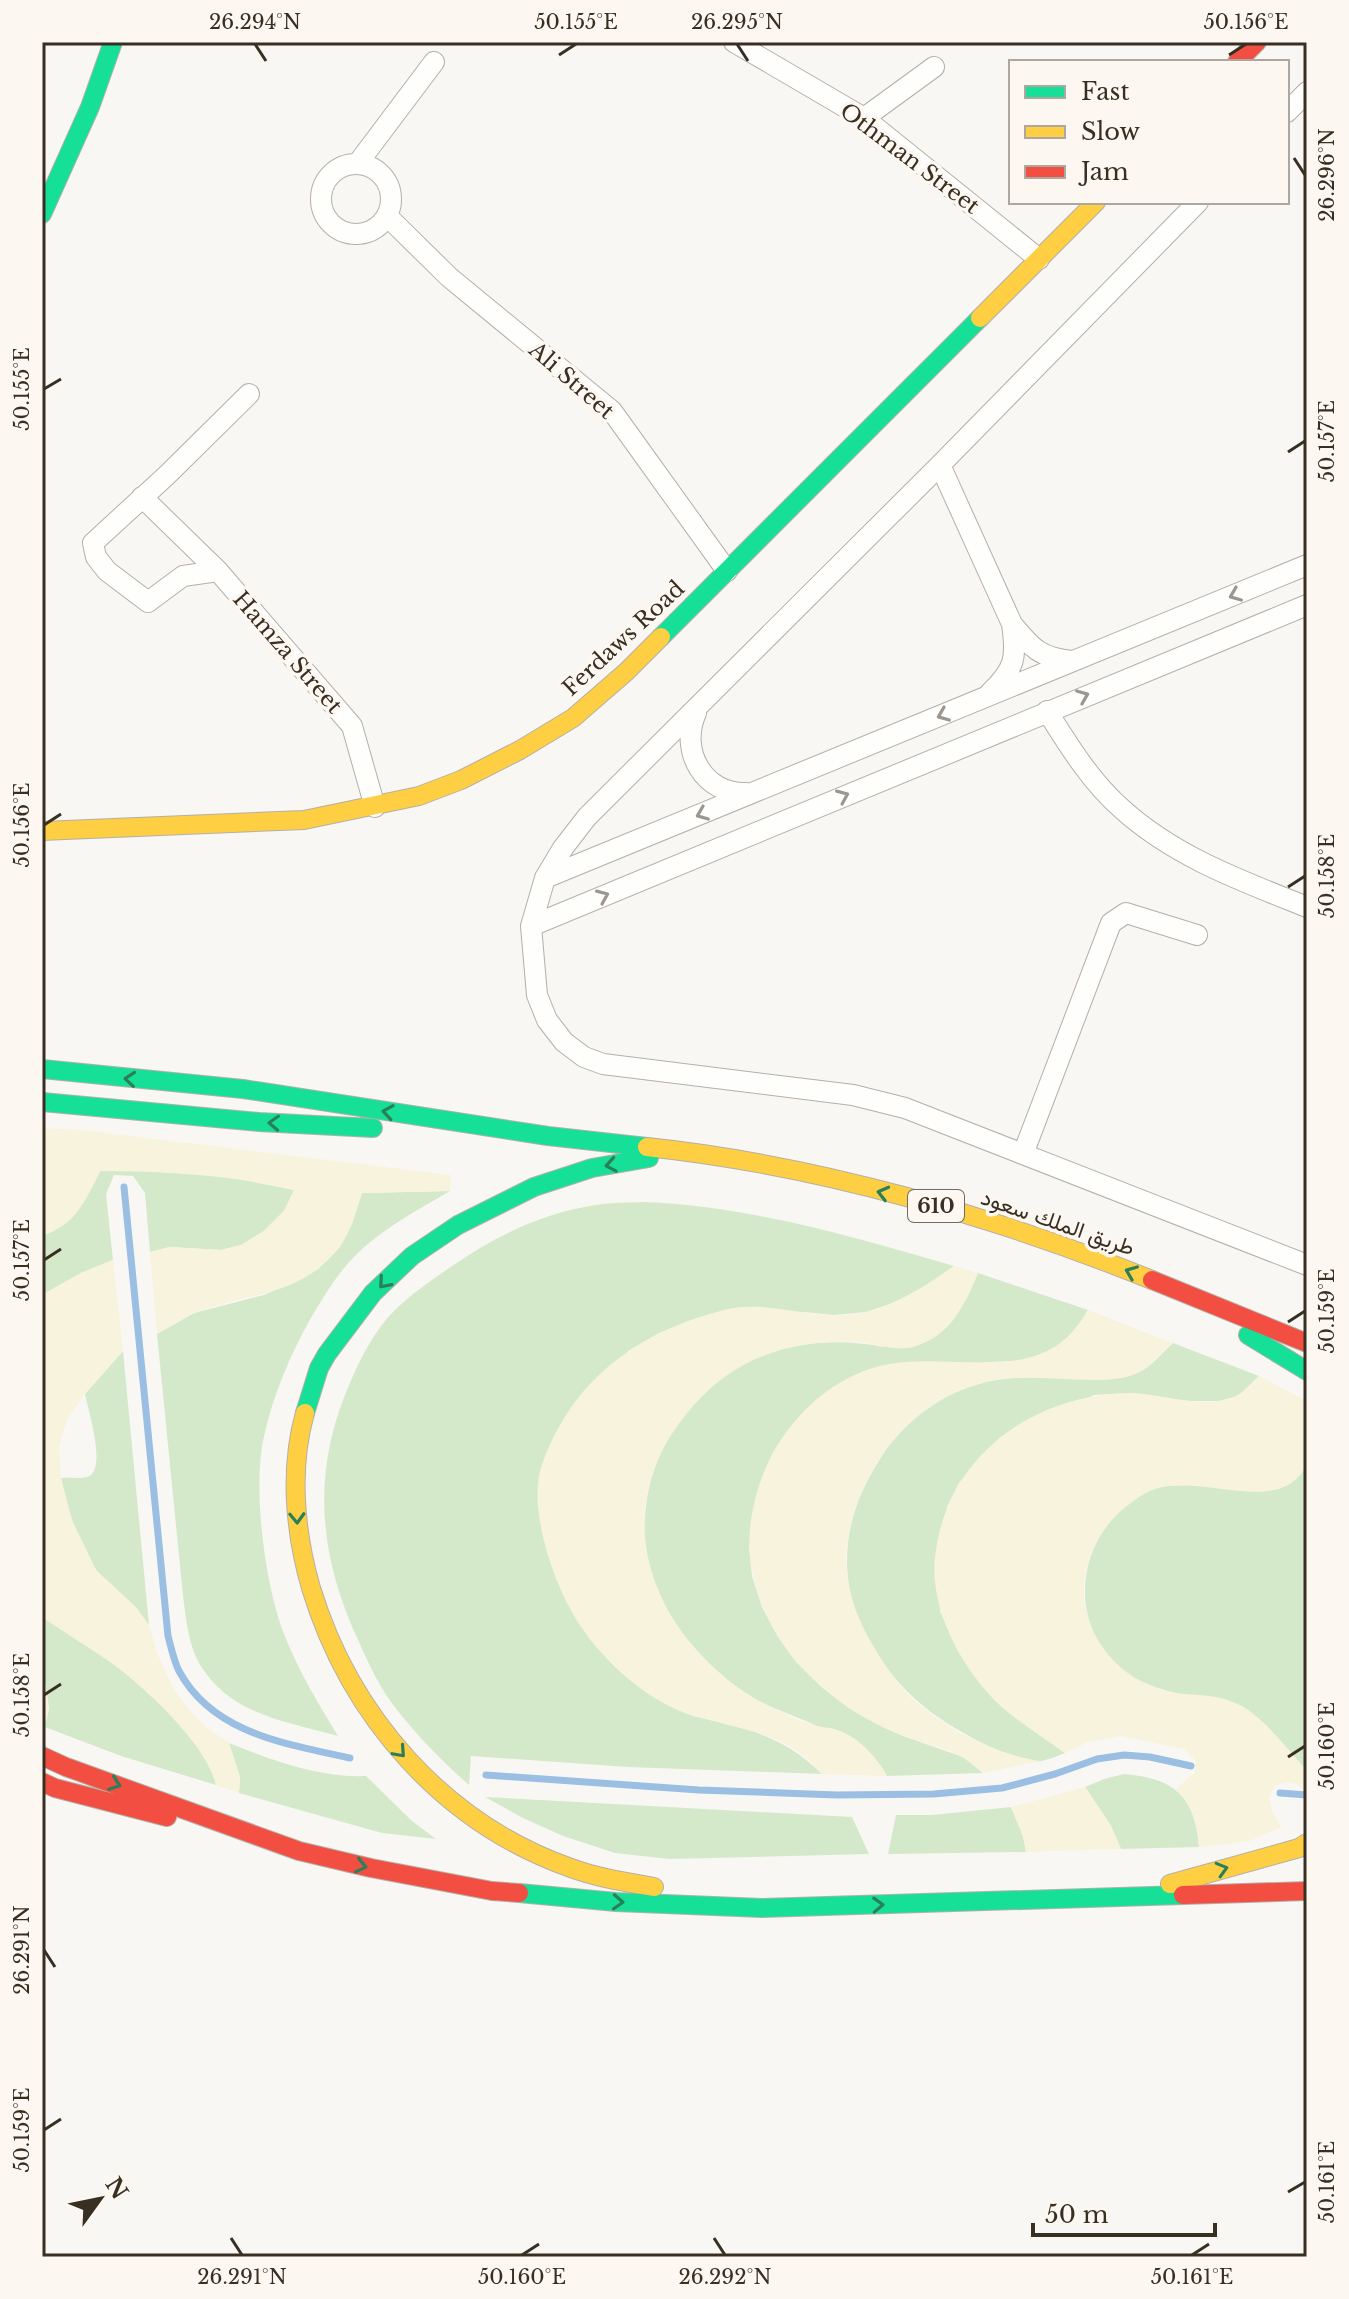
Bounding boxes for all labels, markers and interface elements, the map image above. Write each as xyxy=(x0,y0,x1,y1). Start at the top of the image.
text: 26.294°N xyxy=(209,10,301,34)
text: 50.155°E xyxy=(534,10,618,34)
text: 26.295°N xyxy=(691,10,783,34)
text: 50.156°E xyxy=(1203,10,1289,34)
legend xyxy=(1009,60,1289,204)
text: Fast xyxy=(1081,77,1129,106)
street label: Othman Street xyxy=(835,97,985,220)
text: Slow xyxy=(1081,117,1140,146)
text: 26.296°N xyxy=(1315,128,1339,222)
text: Jam xyxy=(1078,157,1129,186)
street label: Ali Street xyxy=(523,335,620,425)
text: 50.155°E xyxy=(10,347,34,431)
text: 50.157°E xyxy=(1315,400,1339,482)
street label: Ferdaws Road xyxy=(557,575,690,702)
one-way arrow xyxy=(1229,585,1243,601)
street label: Hamza Street xyxy=(227,586,348,719)
one-way arrow xyxy=(1075,690,1089,706)
one-way arrow xyxy=(936,705,951,721)
text: 50.156°E xyxy=(10,782,34,868)
one-way arrow xyxy=(835,790,849,806)
one-way arrow xyxy=(696,804,710,820)
text: 50.158°E xyxy=(1315,834,1339,918)
one-way arrow xyxy=(595,890,609,906)
one-way arrow xyxy=(123,1070,136,1087)
one-way arrow xyxy=(381,1104,395,1121)
one-way arrow xyxy=(267,1114,280,1131)
one-way arrow xyxy=(604,1155,618,1172)
street label: طريق الملك سعود xyxy=(978,1184,1138,1261)
one-way arrow xyxy=(877,1185,891,1202)
road number: 610 xyxy=(908,1190,964,1222)
text: 50.157°E xyxy=(10,1219,34,1301)
one-way arrow xyxy=(1124,1266,1139,1282)
text: 50.159°E xyxy=(1315,1268,1339,1354)
one-way arrow xyxy=(379,1274,393,1289)
one-way arrow xyxy=(289,1512,306,1525)
text: 50.158°E xyxy=(10,1653,34,1737)
text: 50.160°E xyxy=(1315,1702,1339,1790)
one-way arrow xyxy=(390,1742,404,1757)
one-way arrow xyxy=(107,1775,121,1791)
one-way arrow xyxy=(354,1856,368,1873)
one-way arrow xyxy=(1215,1862,1229,1879)
one-way arrow xyxy=(612,1893,625,1910)
one-way arrow xyxy=(872,1896,885,1913)
text: 26.291°N xyxy=(10,1905,34,1995)
text: 50.159°E xyxy=(10,2087,34,2173)
text: 50.161°E xyxy=(1315,2141,1339,2223)
north arrow xyxy=(60,2159,140,2239)
text: N xyxy=(99,2172,133,2205)
scale bar xyxy=(1033,2187,1215,2237)
text: 50 m xyxy=(1045,2200,1109,2229)
text: 26.291°N xyxy=(197,2265,287,2289)
text: 50.160°E xyxy=(478,2265,566,2289)
text: 26.292°N xyxy=(679,2265,771,2289)
text: 50.161°E xyxy=(1151,2265,1233,2289)

